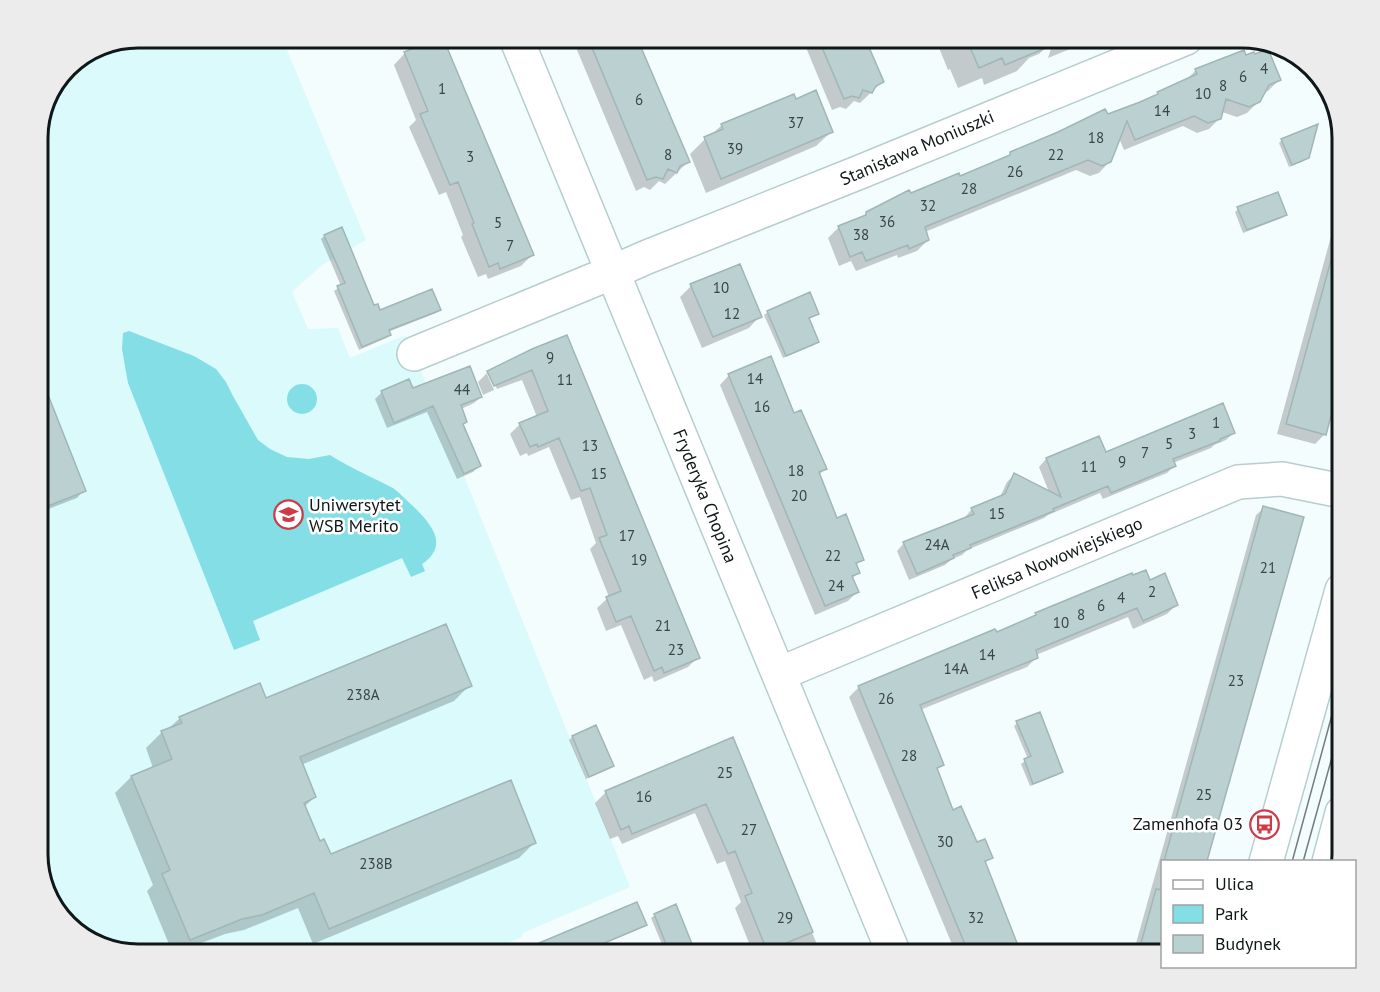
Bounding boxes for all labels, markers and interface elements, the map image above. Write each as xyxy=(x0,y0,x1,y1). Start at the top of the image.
house number: 4 xyxy=(1260,59,1268,78)
house number: 6 xyxy=(1239,67,1247,86)
house number: 8 xyxy=(1219,76,1227,95)
house number: 1 xyxy=(438,79,446,98)
house number: 10 xyxy=(1195,84,1211,103)
house number: 6 xyxy=(635,90,643,109)
house number: 14 xyxy=(1154,101,1170,120)
street label: Stanisława Moniuszki xyxy=(836,105,997,190)
house number: 37 xyxy=(788,113,804,132)
house number: 18 xyxy=(1088,128,1104,147)
house number: 39 xyxy=(727,139,743,158)
house number: 8 xyxy=(664,145,672,164)
house number: 22 xyxy=(1048,145,1064,164)
house number: 3 xyxy=(466,147,474,166)
house number: 26 xyxy=(1007,162,1023,181)
house number: 28 xyxy=(961,179,977,198)
house number: 32 xyxy=(920,196,936,215)
house number: 36 xyxy=(879,212,895,231)
house number: 5 xyxy=(494,213,502,232)
house number: 38 xyxy=(853,225,869,244)
house number: 7 xyxy=(506,236,514,255)
house number: 10 xyxy=(713,278,729,297)
house number: 12 xyxy=(724,304,740,323)
house number: 9 xyxy=(546,348,554,367)
house number: 14 xyxy=(747,369,763,388)
house number: 11 xyxy=(557,370,573,389)
house number: 44 xyxy=(454,380,470,399)
house number: 16 xyxy=(754,397,770,416)
house number: 1 xyxy=(1212,413,1220,432)
house number: 3 xyxy=(1188,424,1196,443)
street label: Fryderyka Chopina xyxy=(668,425,743,566)
house number: 5 xyxy=(1165,434,1173,453)
house number: 13 xyxy=(582,436,598,455)
house number: 7 xyxy=(1141,443,1149,462)
house number: 9 xyxy=(1118,452,1126,471)
house number: 11 xyxy=(1081,457,1097,476)
house number: 18 xyxy=(788,461,804,480)
house number: 15 xyxy=(591,464,607,483)
house number: 20 xyxy=(791,486,807,505)
place label: Uniwersytet WSB Merito xyxy=(309,493,401,537)
school or university icon: Uniwersytet WSB Merito xyxy=(272,499,304,531)
house number: 15 xyxy=(989,504,1005,523)
street label: Feliksa Nowowiejskiego xyxy=(968,511,1146,604)
house number: 17 xyxy=(619,526,635,545)
house number: 24A xyxy=(924,535,950,554)
house number: 22 xyxy=(825,546,841,565)
house number: 19 xyxy=(631,550,647,569)
house number: 21 xyxy=(1260,558,1276,577)
house number: 24 xyxy=(828,576,844,595)
house number: 2 xyxy=(1148,582,1156,601)
house number: 4 xyxy=(1117,588,1125,607)
house number: 6 xyxy=(1097,596,1105,615)
house number: 8 xyxy=(1077,605,1085,624)
house number: 10 xyxy=(1053,613,1069,632)
house number: 21 xyxy=(655,616,671,635)
house number: 23 xyxy=(668,640,684,659)
house number: 14 xyxy=(979,645,995,664)
house number: 14A xyxy=(943,659,969,678)
house number: 23 xyxy=(1228,671,1244,690)
house number: 238A xyxy=(346,685,380,704)
house number: 26 xyxy=(878,689,894,708)
house number: 28 xyxy=(901,746,917,765)
house number: 25 xyxy=(717,763,733,782)
house number: 25 xyxy=(1196,785,1212,804)
house number: 16 xyxy=(636,787,652,806)
bus stop icon: Zamenhofa 03 xyxy=(1248,808,1280,840)
place label: Zamenhofa 03 xyxy=(1133,812,1243,835)
house number: 27 xyxy=(741,820,757,839)
house number: 30 xyxy=(937,832,953,851)
house number: 238B xyxy=(359,854,393,873)
legend xyxy=(1161,860,1356,968)
text: Ulica xyxy=(1215,872,1254,895)
text: Park xyxy=(1215,902,1248,925)
house number: 29 xyxy=(777,908,793,927)
house number: 32 xyxy=(968,908,984,927)
text: Budynek xyxy=(1215,932,1281,955)

